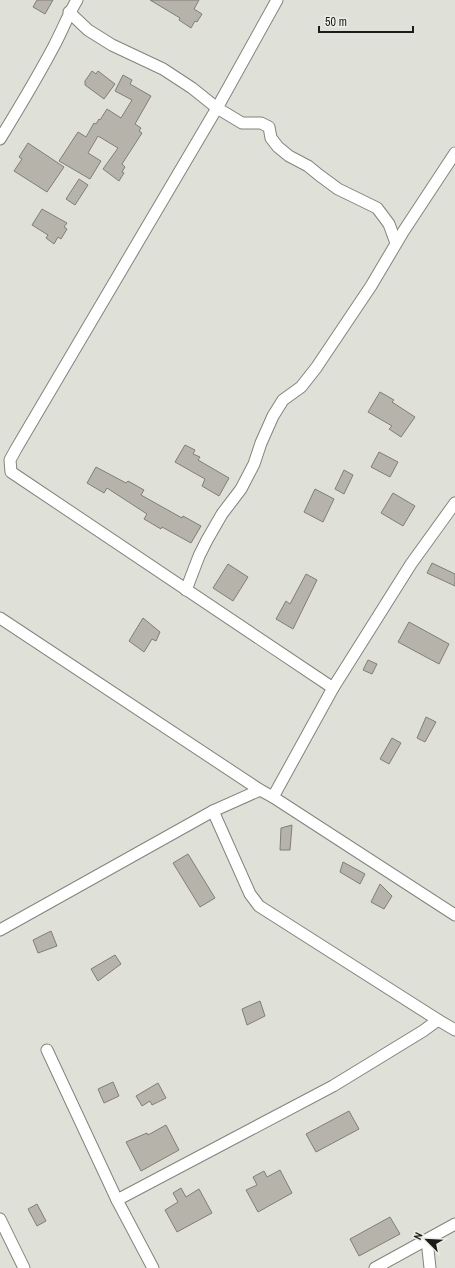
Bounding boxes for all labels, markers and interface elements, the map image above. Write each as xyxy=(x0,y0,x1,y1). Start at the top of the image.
scale bar xyxy=(319,8,413,34)
text: 50 m xyxy=(325,14,347,30)
north arrow xyxy=(407,1220,447,1260)
text: N xyxy=(410,1230,426,1242)

